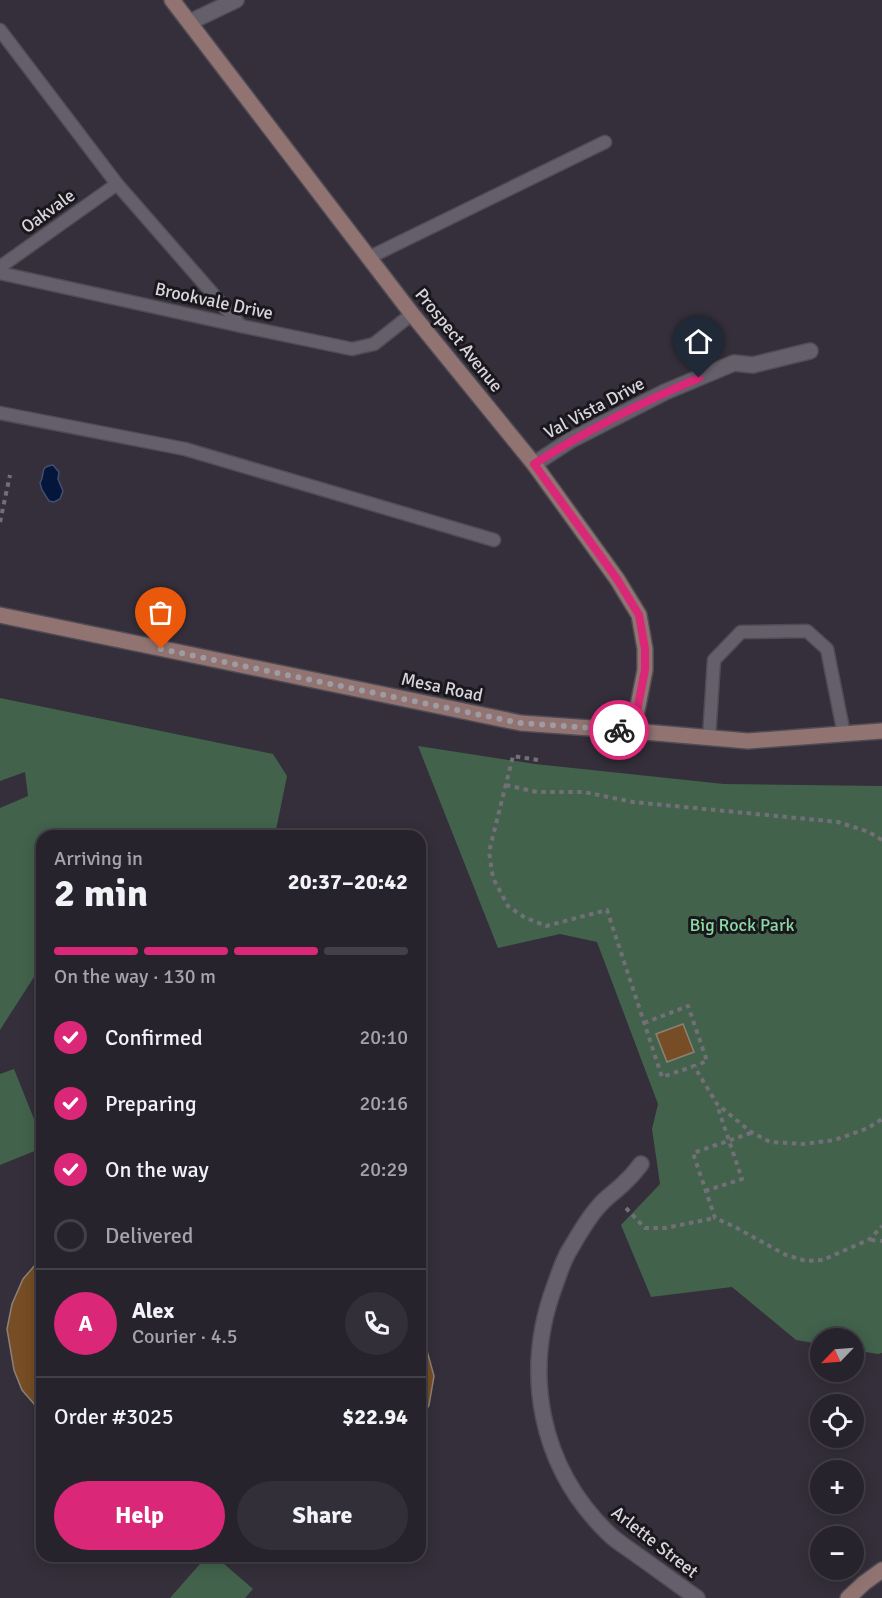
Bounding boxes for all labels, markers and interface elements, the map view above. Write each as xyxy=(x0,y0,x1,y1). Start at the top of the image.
street label: Oakvale xyxy=(17,184,79,238)
street label: Brookvale Drive xyxy=(153,278,275,324)
street label: Prospect Avenue xyxy=(410,284,508,396)
pin xyxy=(673,316,724,378)
icon: home xyxy=(682,325,715,358)
street label: Val Vista Drive xyxy=(540,372,648,444)
pin xyxy=(135,587,186,649)
icon: bag xyxy=(144,596,177,629)
street label: Mesa Road xyxy=(399,668,485,706)
courier xyxy=(589,700,649,760)
icon: bike xyxy=(603,714,636,747)
text: Arriving in xyxy=(54,846,143,871)
text: 20:37–20:42 xyxy=(288,868,408,895)
text: 2 min xyxy=(54,869,148,917)
park label: Big Rock Park xyxy=(689,914,795,936)
text: On the way · 130 m xyxy=(54,964,216,989)
icon: check xyxy=(54,1021,87,1054)
text: Confirmed xyxy=(105,1024,203,1051)
text: 20:10 xyxy=(359,1025,408,1050)
icon: check xyxy=(54,1087,87,1120)
text: Preparing xyxy=(105,1090,197,1117)
text: 20:16 xyxy=(359,1091,408,1116)
icon: check xyxy=(54,1153,87,1186)
text: On the way xyxy=(105,1156,209,1183)
text: 20:29 xyxy=(359,1157,408,1182)
text: Delivered xyxy=(105,1222,193,1249)
button: phone xyxy=(345,1292,408,1355)
text: Alex xyxy=(132,1297,174,1324)
text: A xyxy=(78,1310,93,1337)
text: Courier · 4.5 xyxy=(132,1324,238,1349)
north arrow xyxy=(810,1328,864,1382)
map controls xyxy=(810,1328,864,1580)
button: locate xyxy=(810,1394,864,1448)
text: Order #3025 xyxy=(54,1403,174,1430)
text: $22.94 xyxy=(342,1403,408,1430)
button: + xyxy=(810,1460,864,1514)
button: Help xyxy=(54,1481,225,1550)
button: Share xyxy=(237,1481,408,1550)
street label: Arlette Street xyxy=(607,1501,703,1583)
button: − xyxy=(810,1526,864,1580)

